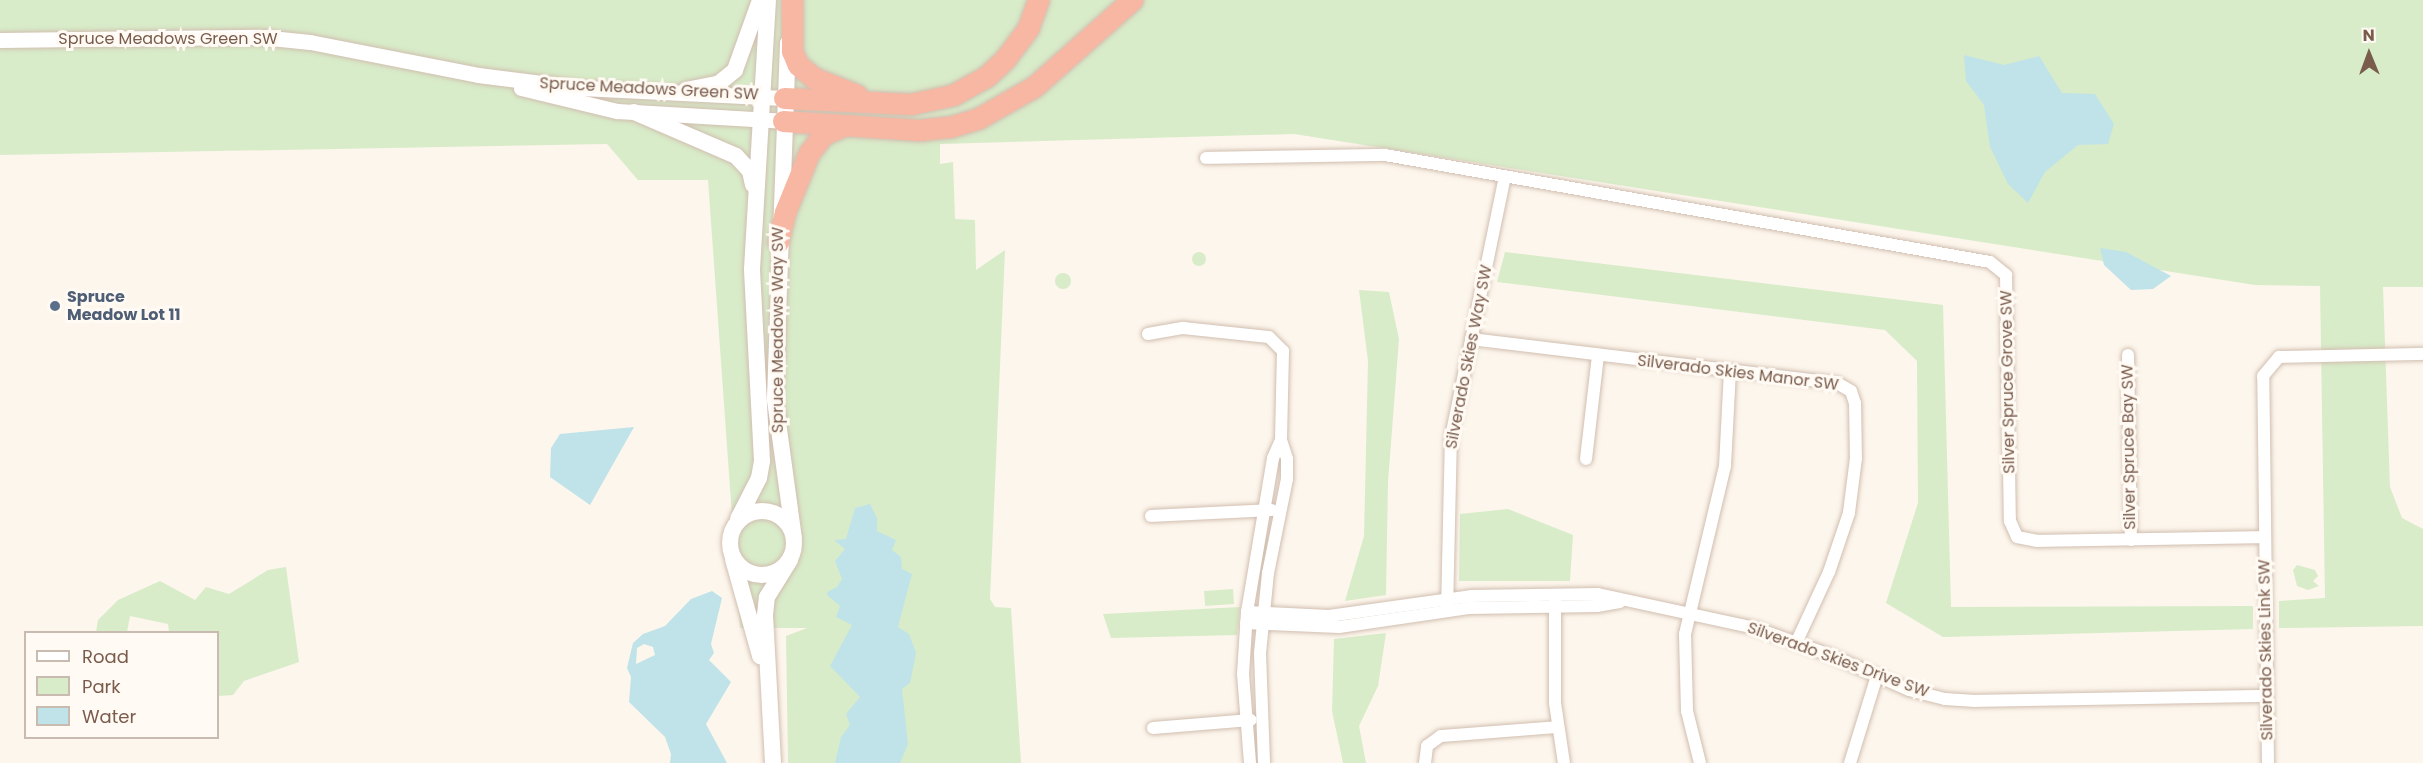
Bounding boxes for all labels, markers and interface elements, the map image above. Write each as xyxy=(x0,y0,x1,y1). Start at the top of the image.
north arrow xyxy=(2339,24,2399,84)
text: N xyxy=(2362,24,2375,47)
street label: Spruce Meadows Green SW xyxy=(58,29,278,49)
street label: Spruce Meadows Green SW xyxy=(539,74,759,104)
street label: Spruce Meadows Way SW xyxy=(768,227,788,433)
street label: Silverado Skies Way SW xyxy=(1442,263,1496,451)
place label: Spruce Meadow Lot 11 xyxy=(67,287,180,325)
street label: Silver Spruce Grove SW xyxy=(1997,290,2019,474)
marker: Spruce Meadow Lot 11 xyxy=(48,299,62,313)
street label: Silverado Skies Manor SW xyxy=(1636,351,1840,395)
street label: Silver Spruce Bay SW xyxy=(2118,364,2140,530)
street label: Silverado Skies Link SW xyxy=(2255,559,2277,741)
street label: Silverado Skies Drive SW xyxy=(1745,618,1931,702)
legend xyxy=(24,631,219,739)
text: Road xyxy=(82,644,129,669)
text: Park xyxy=(82,674,121,699)
text: Water xyxy=(82,704,136,729)

